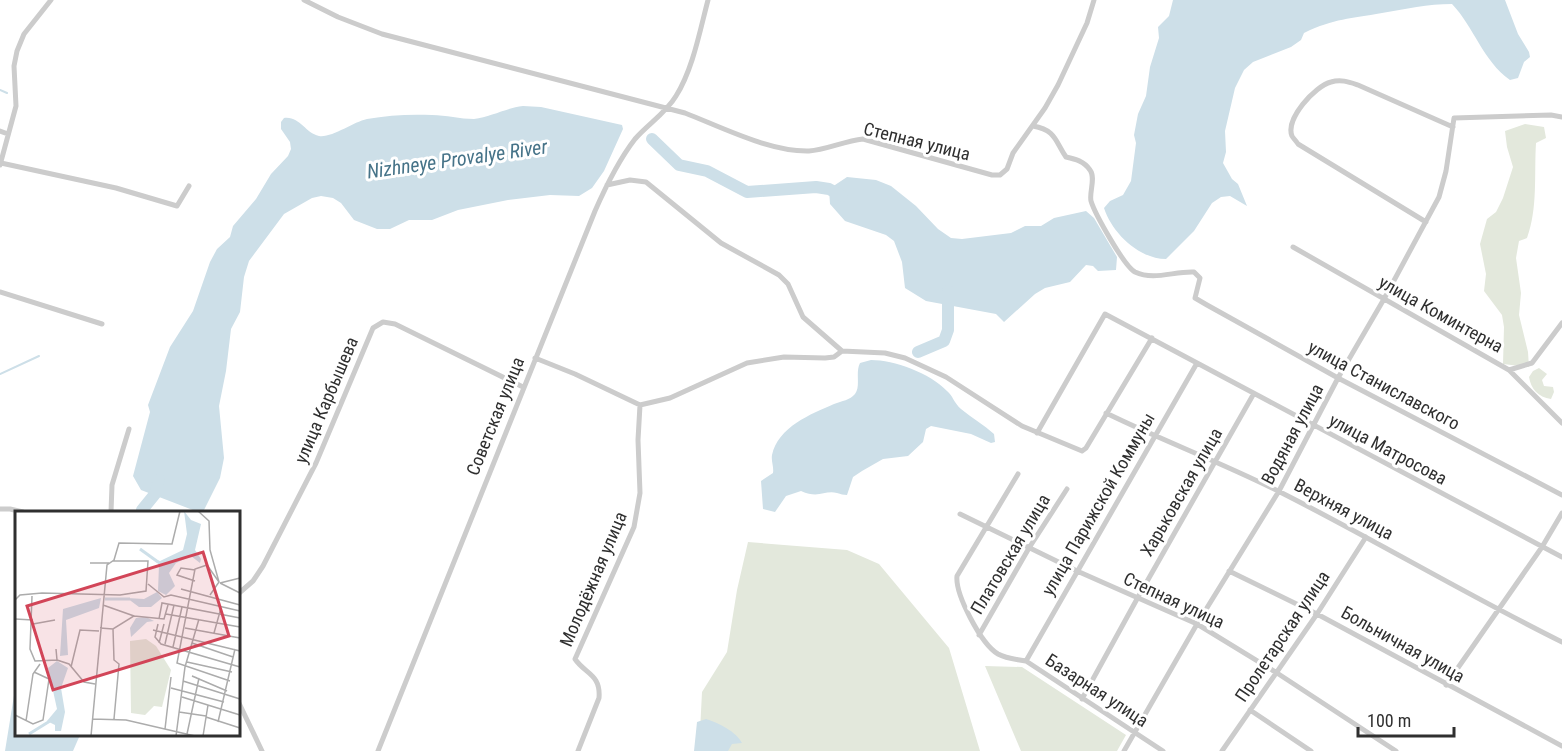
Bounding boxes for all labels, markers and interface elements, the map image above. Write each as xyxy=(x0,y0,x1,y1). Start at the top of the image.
street label: Степная улица xyxy=(862,118,972,164)
water label: Nizhneye Provalye River xyxy=(365,134,550,184)
street label: улица Коминтерна xyxy=(1375,271,1507,357)
street label: улица Карбышева xyxy=(290,334,362,466)
street label: улица Станиславского xyxy=(1305,336,1463,434)
street label: Советская улица xyxy=(462,354,528,478)
street label: Водяная улица xyxy=(1257,380,1327,488)
street label: улица Парижской Коммуны xyxy=(1037,409,1159,599)
street label: улица Матросова xyxy=(1326,409,1450,489)
street label: Харьковская улица xyxy=(1136,424,1226,560)
street label: Верхняя улица xyxy=(1291,474,1397,544)
street label: Платовская улица xyxy=(966,490,1054,618)
street label: Молодёжная улица xyxy=(555,509,631,649)
inset map xyxy=(15,511,240,736)
street label: Степная улица xyxy=(1120,567,1228,633)
street label: Пролетарская улица xyxy=(1230,567,1334,705)
street label: Больничная улица xyxy=(1338,601,1468,687)
street label: Базарная улица xyxy=(1042,649,1152,731)
scale bar xyxy=(1358,700,1454,738)
text: 100 m xyxy=(1367,710,1411,731)

